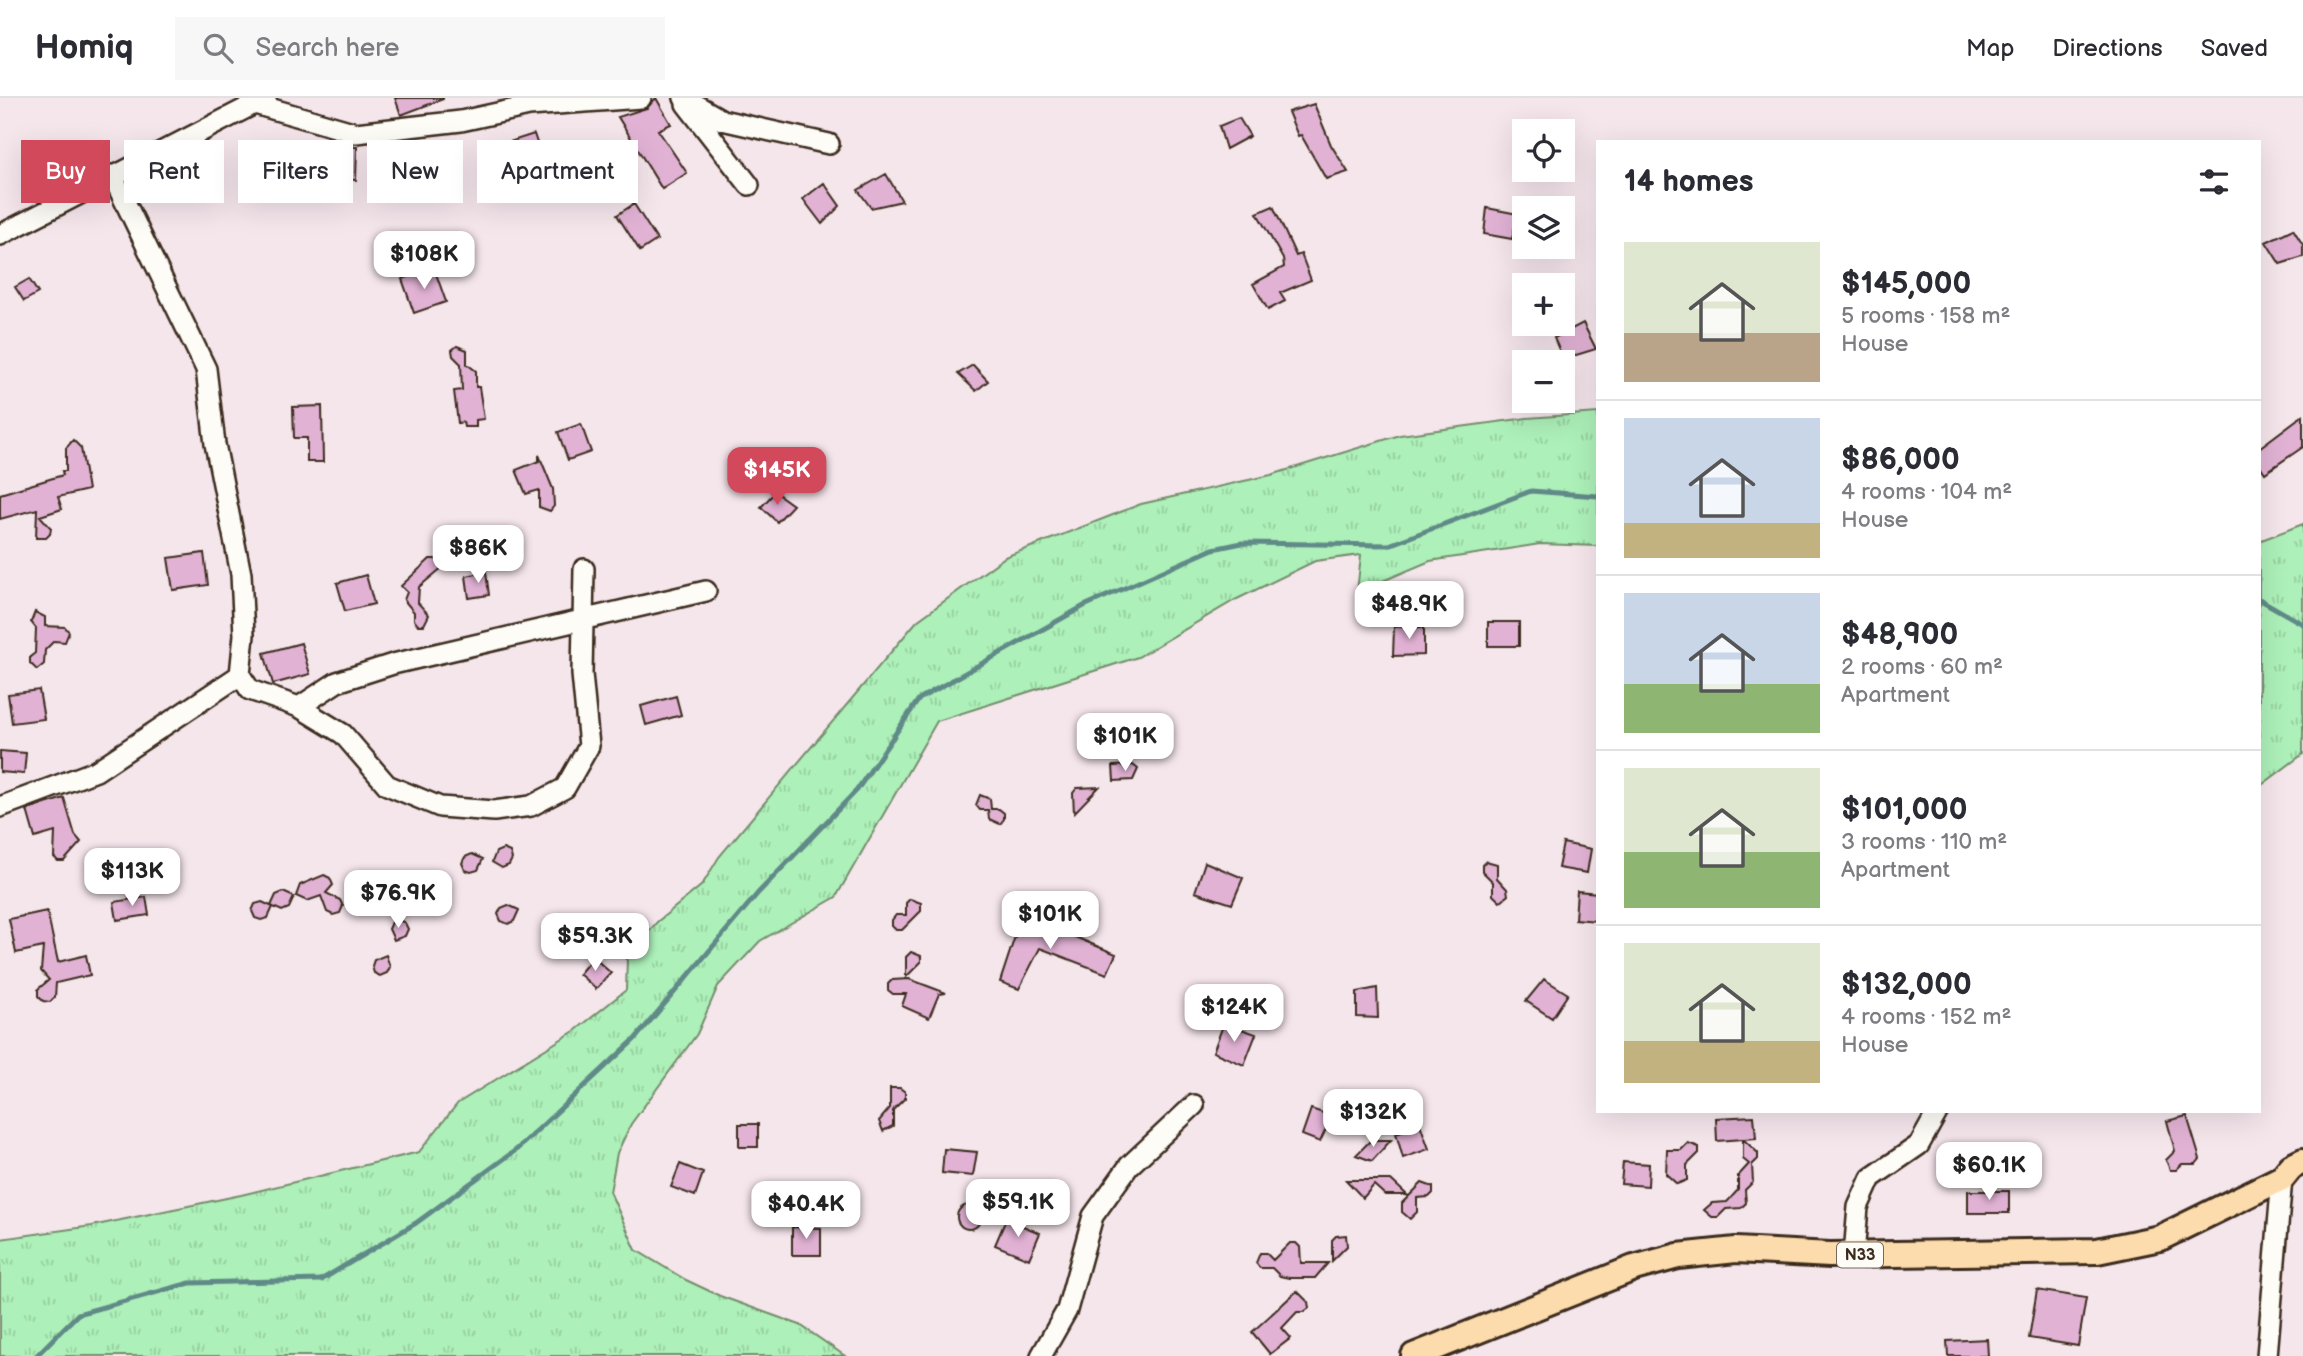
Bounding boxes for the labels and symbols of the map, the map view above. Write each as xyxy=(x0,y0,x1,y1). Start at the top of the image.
pin: $108K xyxy=(375,232,473,291)
pin: $145K xyxy=(728,448,826,507)
pin: $86K xyxy=(437,526,519,585)
pin: $48.9K xyxy=(1352,582,1466,641)
pin: $101K xyxy=(1076,714,1174,773)
pin: $113K xyxy=(83,848,181,908)
pin: $76.9K xyxy=(341,870,455,930)
pin: $101K xyxy=(1001,892,1099,951)
pin: $59.3K xyxy=(538,914,652,973)
pin: $124K xyxy=(1185,984,1283,1044)
pin: $132K xyxy=(1324,1090,1422,1149)
pin: $60.1K xyxy=(1932,1142,2046,1202)
pin: $59.1K xyxy=(961,1180,1075,1239)
pin: $40.4K xyxy=(749,1182,863,1241)
road number: N33 xyxy=(1837,1242,1883,1268)

